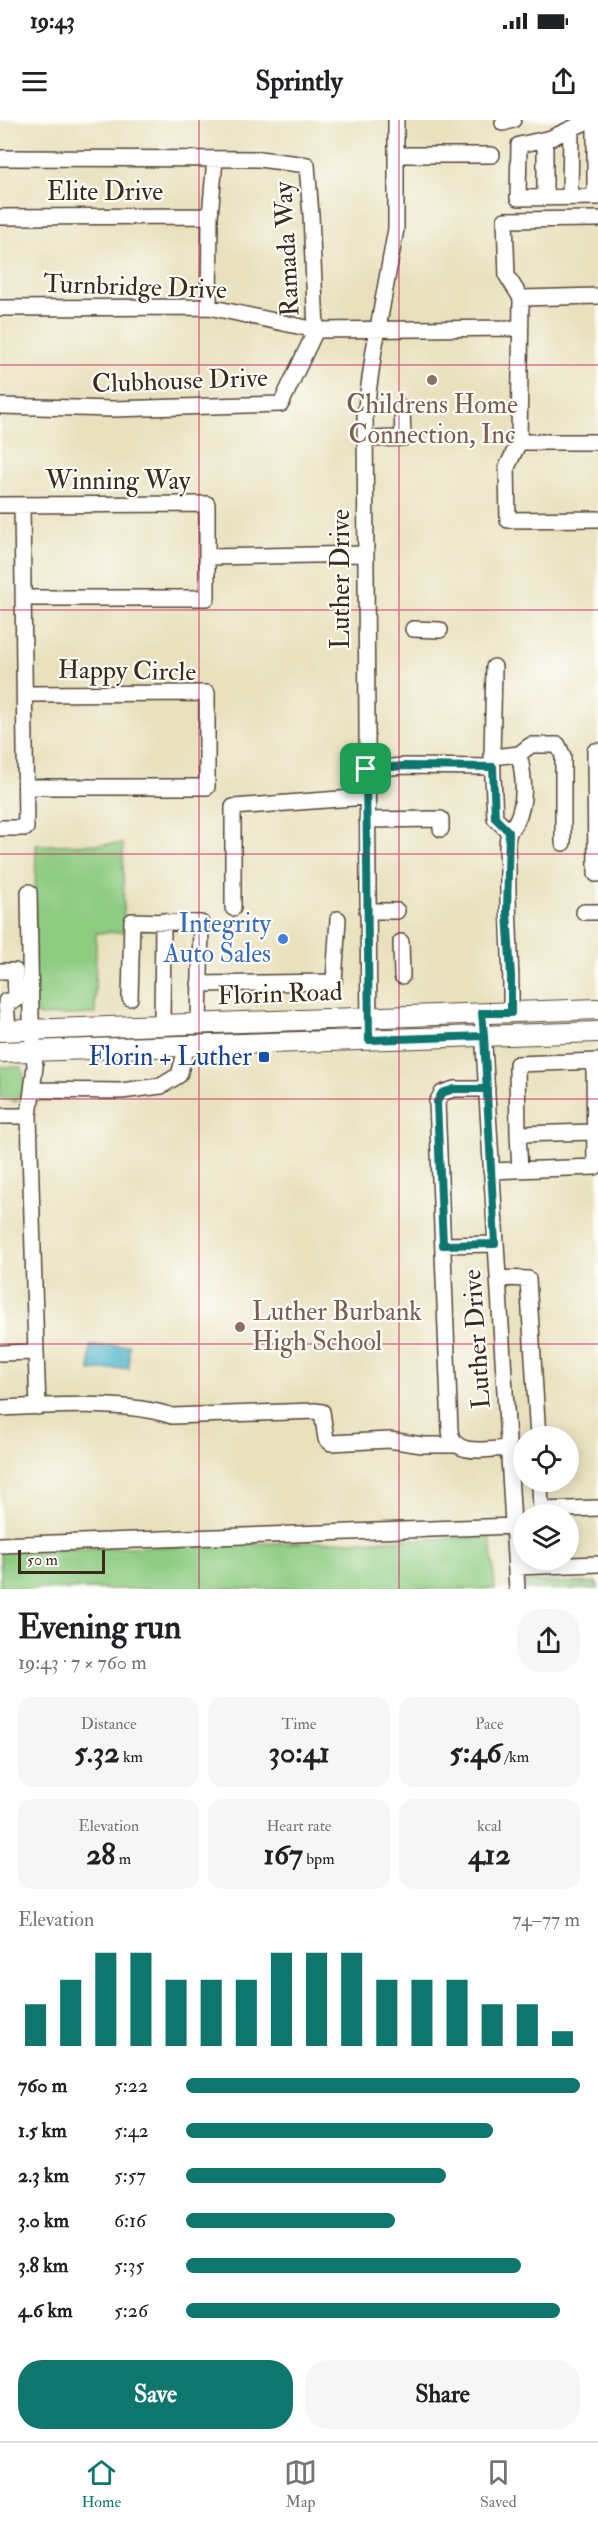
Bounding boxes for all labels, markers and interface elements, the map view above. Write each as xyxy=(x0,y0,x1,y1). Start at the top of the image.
text: 19:43 xyxy=(30,7,75,35)
icon: menu xyxy=(18,65,51,98)
text: Sprintly xyxy=(255,65,343,98)
icon: share xyxy=(547,65,580,98)
street label: Elite Drive xyxy=(47,176,163,208)
street label: Ramada Way xyxy=(267,180,307,317)
street label: Turnbridge Drive xyxy=(43,268,227,306)
street label: Clubhouse Drive xyxy=(92,362,269,400)
marker: Childrens Home Connection, Inc xyxy=(425,373,439,387)
place label: Childrens Home Connection, Inc xyxy=(346,389,518,451)
street label: Winning Way xyxy=(45,465,191,497)
street label: Luther Drive xyxy=(325,509,357,649)
street label: Happy Circle xyxy=(58,654,197,689)
pin xyxy=(340,743,391,794)
icon: arrive xyxy=(349,752,382,785)
place label: Integrity Auto Sales xyxy=(162,908,272,970)
marker: Integrity Auto Sales xyxy=(276,932,290,946)
street label: Florin Road xyxy=(217,976,343,1012)
place label: Florin + Luther xyxy=(88,1041,252,1073)
marker: Florin + Luther xyxy=(257,1050,271,1064)
street label: Luther Drive xyxy=(456,1268,498,1410)
place label: Luther Burbank High School xyxy=(252,1296,422,1358)
marker: Luther Burbank High School xyxy=(233,1320,247,1334)
map controls xyxy=(513,1426,579,1570)
button: locate xyxy=(513,1426,579,1492)
button: layers xyxy=(513,1504,579,1570)
scale bar xyxy=(18,1547,105,1574)
text: 50 m xyxy=(27,1550,58,1570)
text: Evening run xyxy=(18,1607,181,1648)
button: share xyxy=(517,1609,580,1672)
text: 19:43 · 7 × 760 m xyxy=(18,1650,147,1675)
text: Distance xyxy=(81,1714,137,1734)
text: Time xyxy=(282,1714,316,1734)
text: Pace xyxy=(475,1714,504,1734)
text: 5.32 xyxy=(74,1734,120,1771)
text: 30:41 xyxy=(268,1734,330,1771)
text: 5:46 xyxy=(450,1734,502,1771)
text: km xyxy=(120,1747,143,1767)
text: /km xyxy=(502,1747,529,1767)
text: Elevation xyxy=(78,1816,139,1836)
text: Heart rate xyxy=(266,1816,332,1836)
text: kcal xyxy=(477,1816,502,1836)
text: 28 xyxy=(86,1836,115,1873)
text: 167 xyxy=(263,1836,303,1873)
text: 412 xyxy=(468,1836,510,1873)
text: m xyxy=(115,1849,131,1869)
text: bpm xyxy=(303,1849,335,1869)
text: Elevation xyxy=(18,1907,94,1932)
text: 74–77 m xyxy=(512,1907,580,1932)
text: 760 m xyxy=(18,2073,67,2098)
text: 5:22 xyxy=(114,2073,148,2098)
text: 1.5 km xyxy=(18,2118,67,2143)
text: 5:42 xyxy=(114,2118,149,2143)
text: 2.3 km xyxy=(18,2163,69,2188)
text: 5:57 xyxy=(114,2163,146,2188)
text: 3.0 km xyxy=(18,2208,69,2233)
text: 6:16 xyxy=(114,2208,146,2233)
text: 3.8 km xyxy=(18,2253,68,2278)
text: 5:35 xyxy=(114,2253,144,2278)
text: 4.6 km xyxy=(18,2298,72,2323)
text: 5:26 xyxy=(114,2298,148,2323)
button: Save xyxy=(18,2360,293,2429)
button: Share xyxy=(305,2360,580,2429)
tab: Home xyxy=(81,2456,121,2512)
tab: Map xyxy=(284,2456,317,2512)
tab: Saved xyxy=(480,2456,517,2512)

